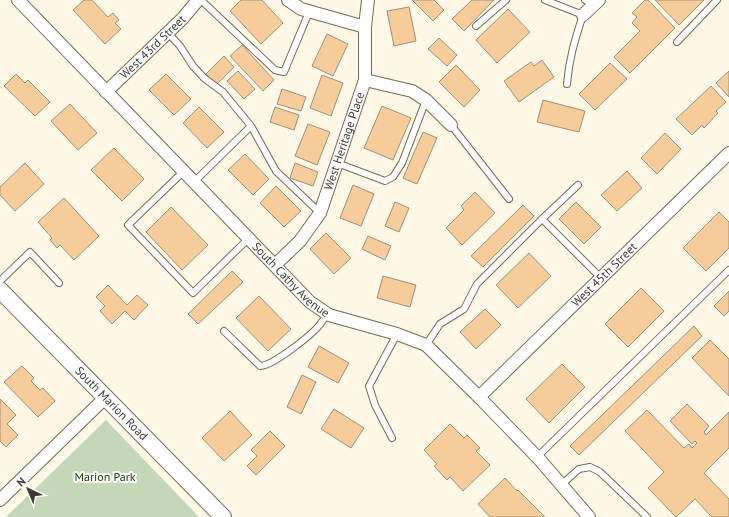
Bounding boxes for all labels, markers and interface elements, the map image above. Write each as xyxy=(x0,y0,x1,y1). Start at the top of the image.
street label: West 43rd Street xyxy=(117,12,189,82)
street label: West Heritage Place xyxy=(320,90,367,192)
street label: South Cathy Avenue xyxy=(249,239,333,320)
street label: West 45th Street xyxy=(568,239,640,310)
street label: South Marion Road xyxy=(72,363,151,443)
north arrow xyxy=(8,469,48,509)
park label: Marion Park xyxy=(74,469,136,484)
text: N xyxy=(14,474,29,489)

